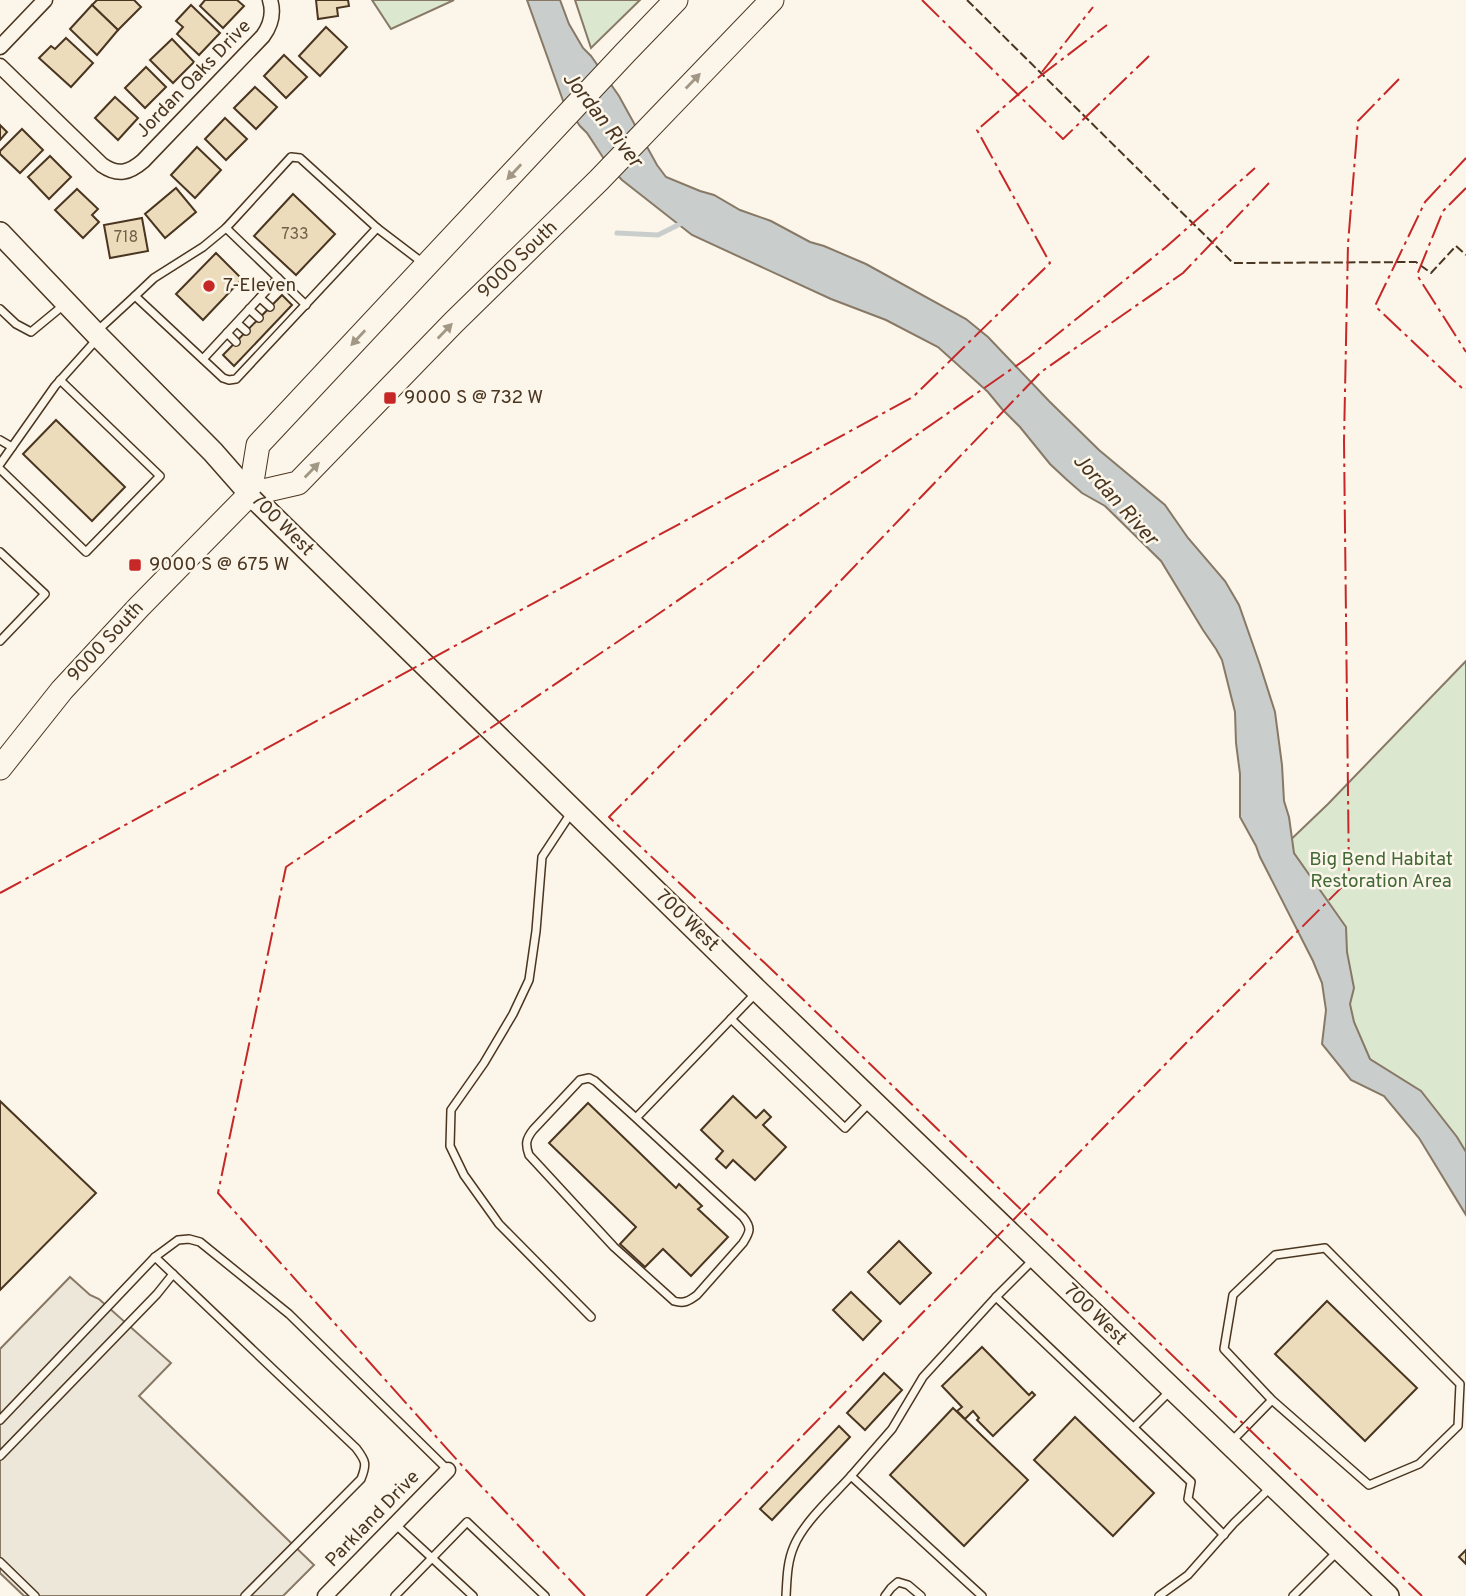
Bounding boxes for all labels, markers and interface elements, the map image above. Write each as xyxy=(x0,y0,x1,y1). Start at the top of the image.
street label: Jordan Oaks Drive xyxy=(131,15,257,143)
water label: Jordan River xyxy=(556,66,649,175)
one-way arrow xyxy=(685,73,702,90)
one-way arrow xyxy=(506,163,522,180)
street label: 9000 South xyxy=(473,216,563,304)
house number: 733 xyxy=(281,225,309,245)
house number: 718 xyxy=(114,228,138,248)
place label: 7-Eleven xyxy=(223,274,296,298)
marker: 7-Eleven xyxy=(201,278,217,294)
one-way arrow xyxy=(437,323,453,340)
one-way arrow xyxy=(351,329,367,346)
place label: 9000 S @ 732 W xyxy=(404,386,543,410)
marker: 9000 S @ 732 W xyxy=(382,390,398,406)
water label: Jordan River xyxy=(1066,448,1165,553)
one-way arrow xyxy=(303,461,320,478)
street label: 700 West xyxy=(246,489,318,561)
place label: 9000 S @ 675 W xyxy=(149,553,289,577)
marker: 9000 S @ 675 W xyxy=(127,557,143,573)
street label: 9000 South xyxy=(63,597,149,687)
park label: Big Bend Habitat Restoration Area xyxy=(1309,848,1453,894)
street label: 700 West xyxy=(650,885,724,957)
street label: 700 West xyxy=(1058,1279,1132,1351)
street label: Parkland Drive xyxy=(321,1465,425,1573)

